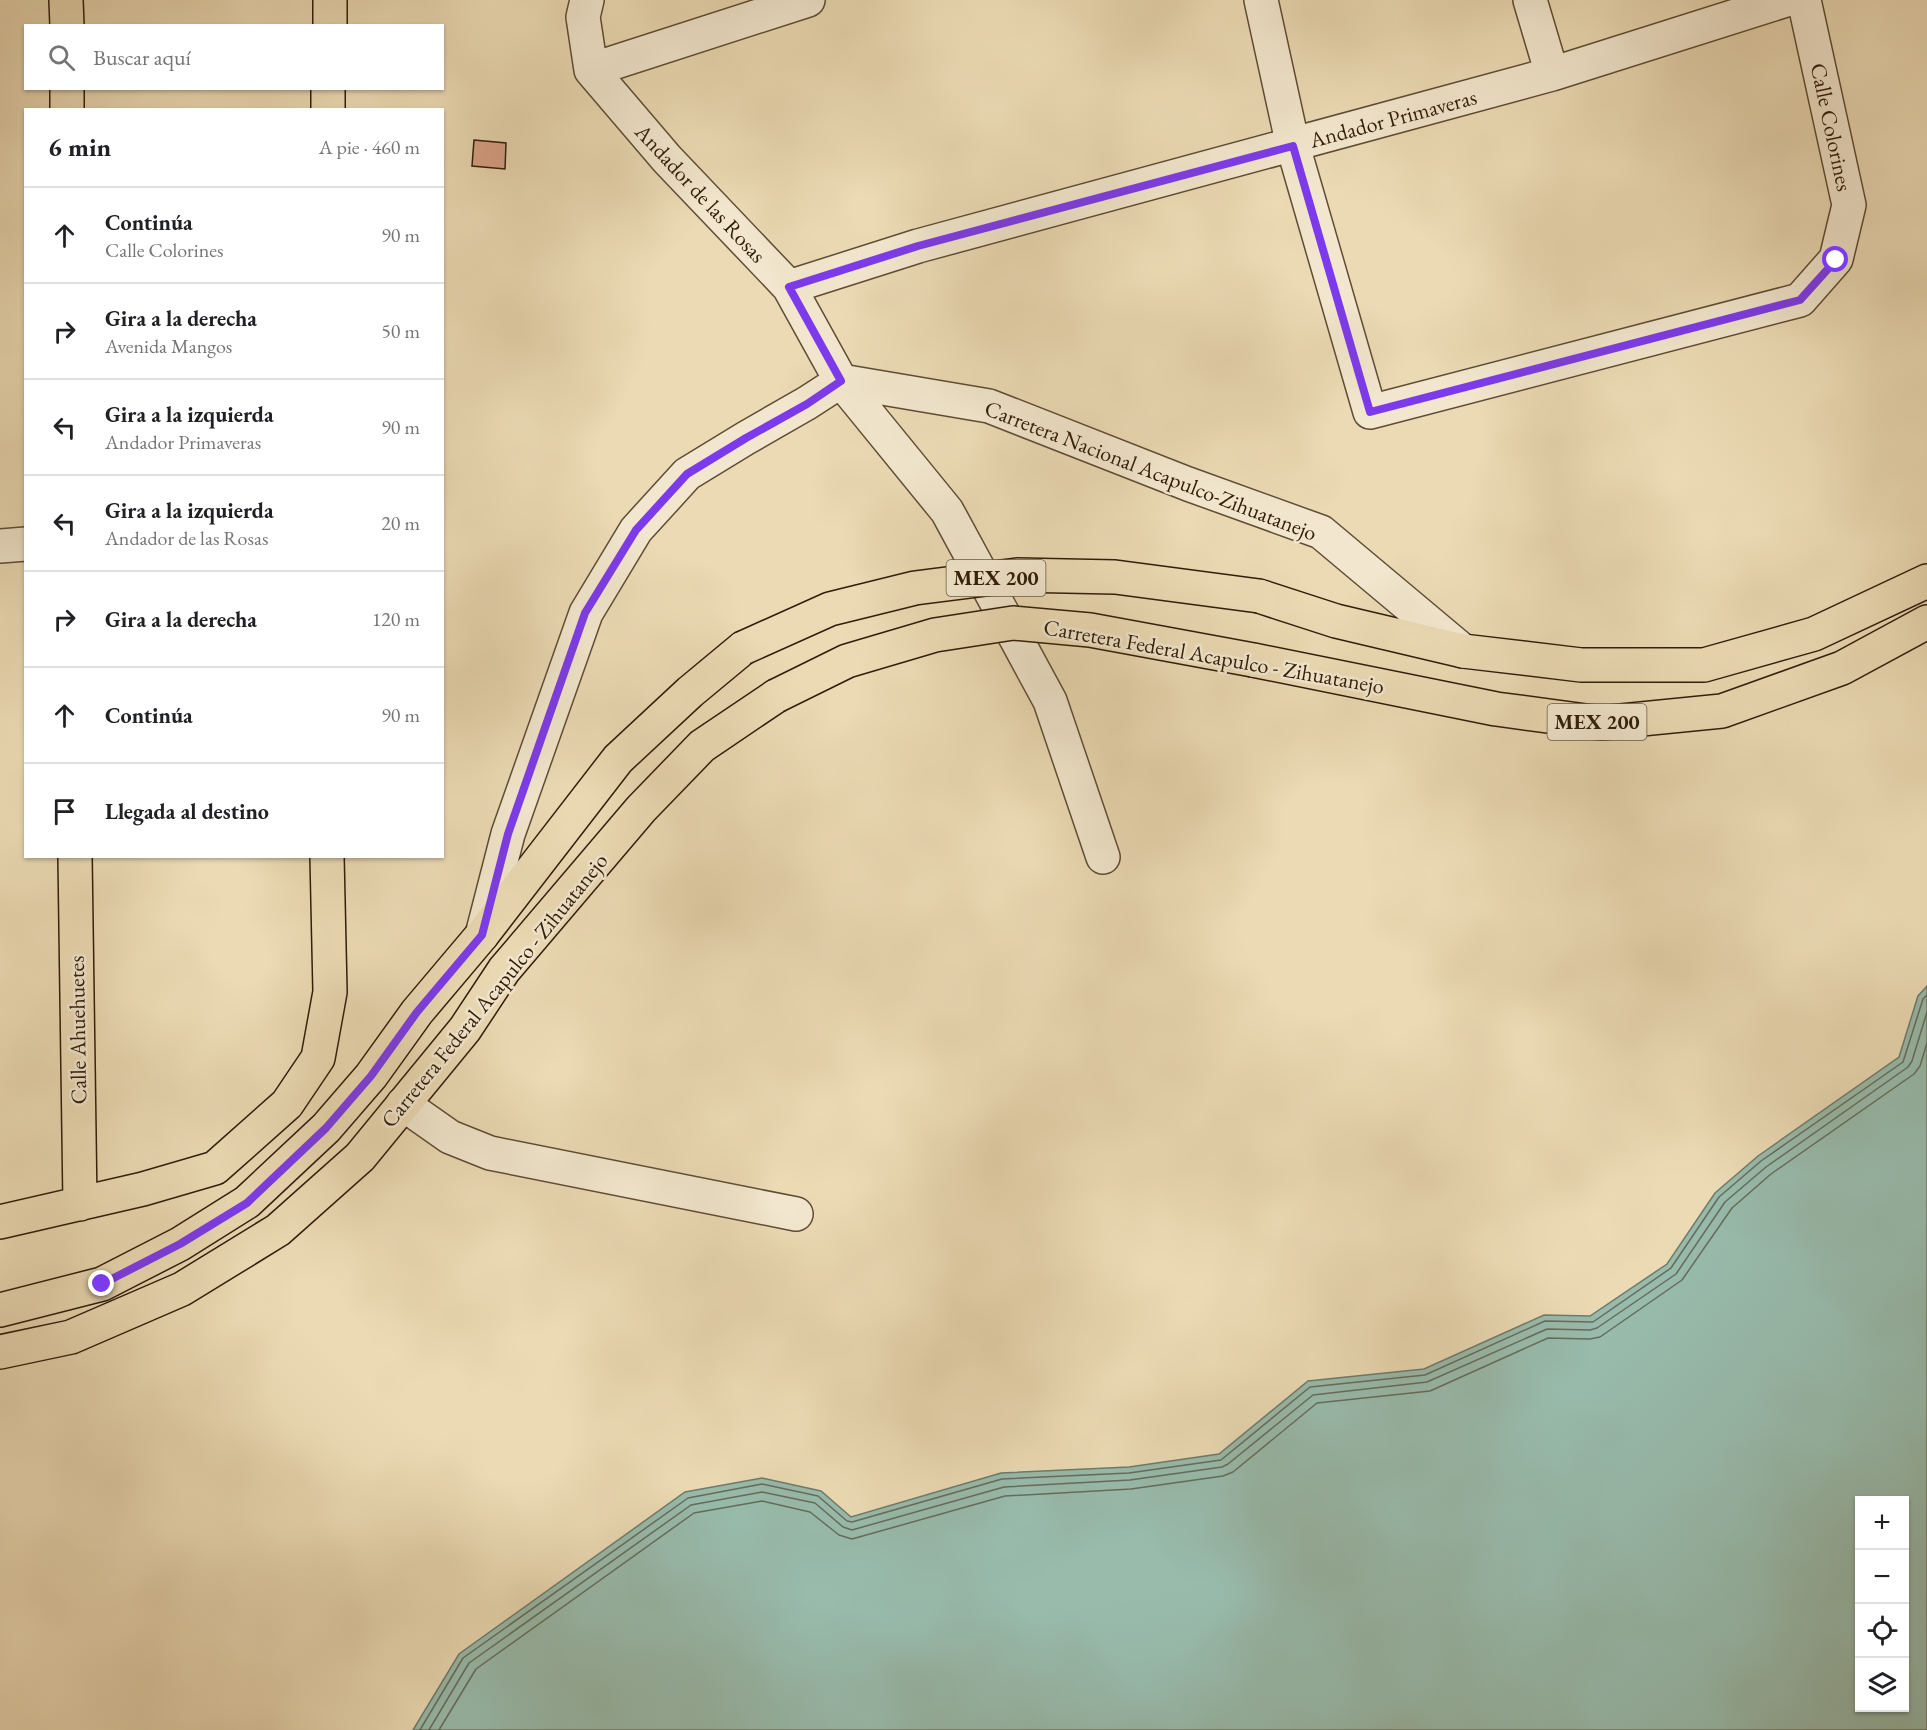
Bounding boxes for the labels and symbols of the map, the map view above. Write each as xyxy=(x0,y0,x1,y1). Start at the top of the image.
street label: Calle Colorines xyxy=(1804,60,1859,194)
street label: Andador Primaveras xyxy=(1305,82,1480,155)
street label: Andador de las Rosas xyxy=(628,117,773,269)
route start xyxy=(1822,246,1848,272)
street label: Carretera Nacional Acapulco-Zihuatanejo xyxy=(981,394,1321,547)
road number: MEX 200 xyxy=(946,560,1046,596)
street label: Carretera Federal Acapulco - Zihuatanejo xyxy=(1041,612,1387,701)
road number: MEX 200 xyxy=(1548,704,1646,740)
street label: Carretera Federal Acapulco - Zihuatanejo xyxy=(374,847,614,1134)
street label: Calle Ahuehuetes xyxy=(62,955,93,1105)
route end xyxy=(88,1270,114,1296)

